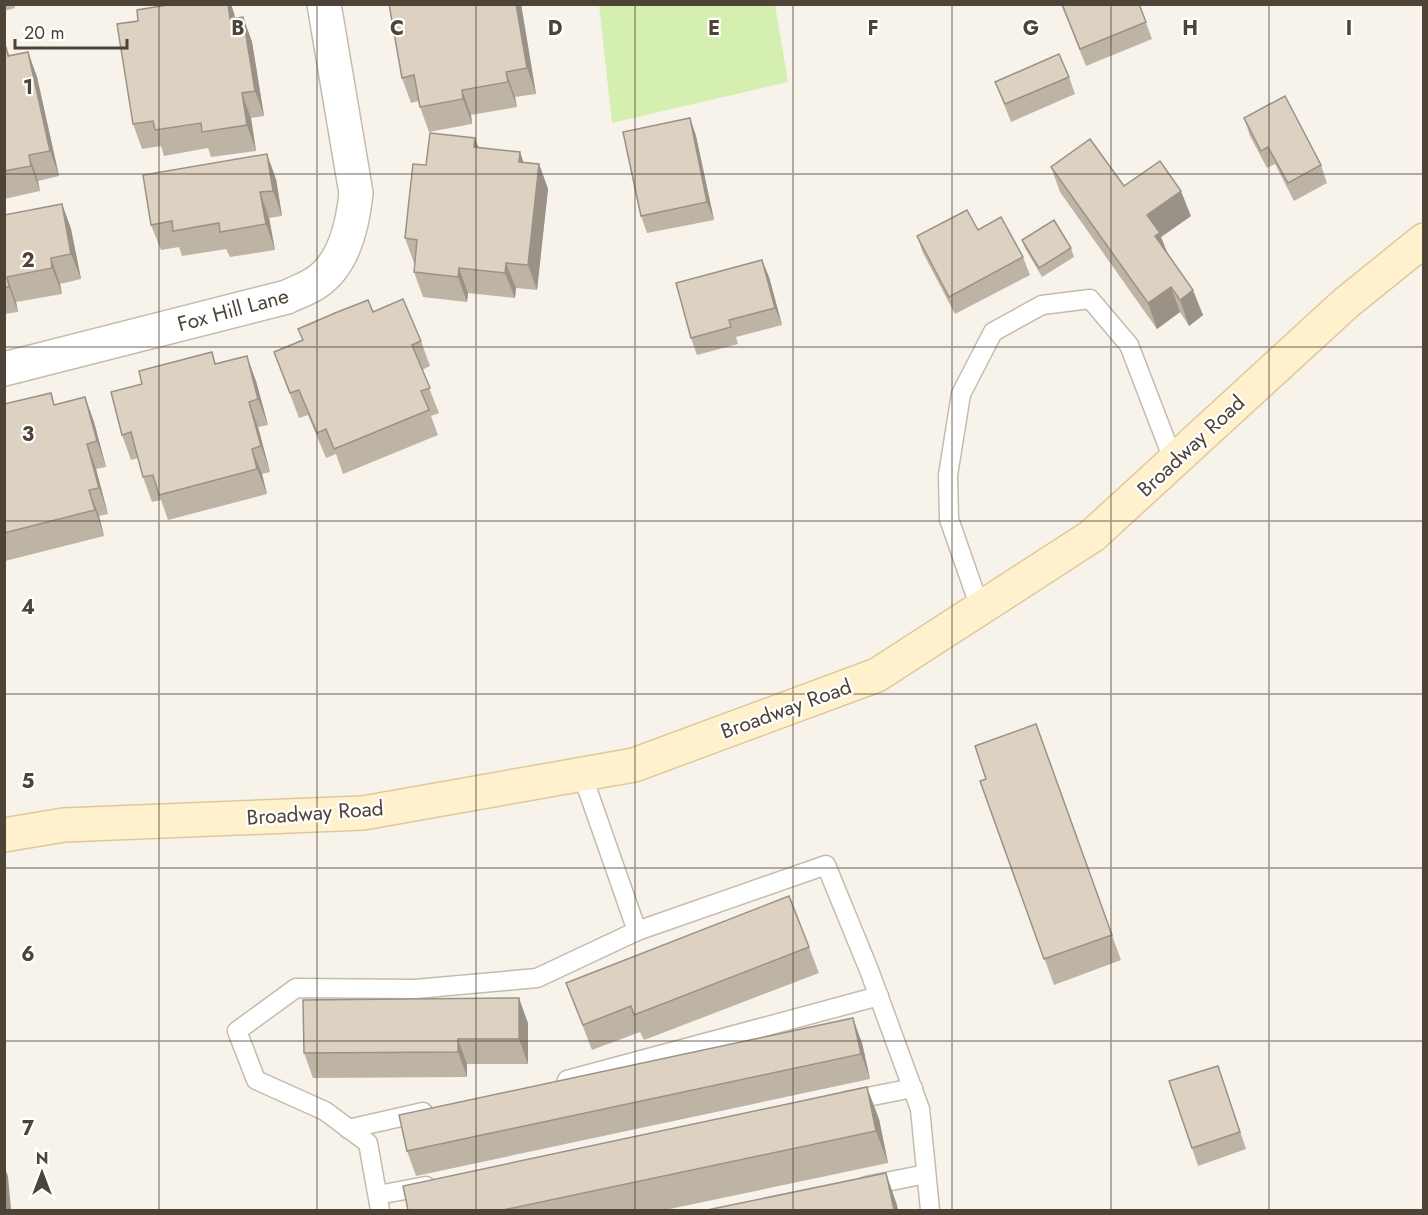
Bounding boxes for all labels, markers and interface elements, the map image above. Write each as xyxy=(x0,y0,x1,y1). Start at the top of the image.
scale bar xyxy=(15,12,128,50)
text: B xyxy=(231,14,245,43)
text: C xyxy=(390,14,404,43)
text: D xyxy=(548,14,562,43)
text: E xyxy=(708,14,720,43)
text: F xyxy=(867,14,879,43)
text: G xyxy=(1023,14,1039,43)
text: H xyxy=(1182,14,1198,43)
text: I xyxy=(1346,14,1352,43)
text: 20 m xyxy=(24,20,64,46)
text: 1 xyxy=(23,73,33,102)
text: 2 xyxy=(21,246,35,275)
street label: Fox Hill Lane xyxy=(174,281,292,339)
street label: Broadway Road xyxy=(1131,388,1251,504)
text: 3 xyxy=(22,420,34,449)
text: 4 xyxy=(21,593,35,622)
street label: Broadway Road xyxy=(716,671,856,747)
text: 5 xyxy=(22,767,35,796)
street label: Broadway Road xyxy=(245,793,385,833)
text: 6 xyxy=(21,940,35,969)
text: 7 xyxy=(22,1114,35,1143)
north arrow xyxy=(12,1143,72,1203)
text: N xyxy=(36,1147,48,1170)

